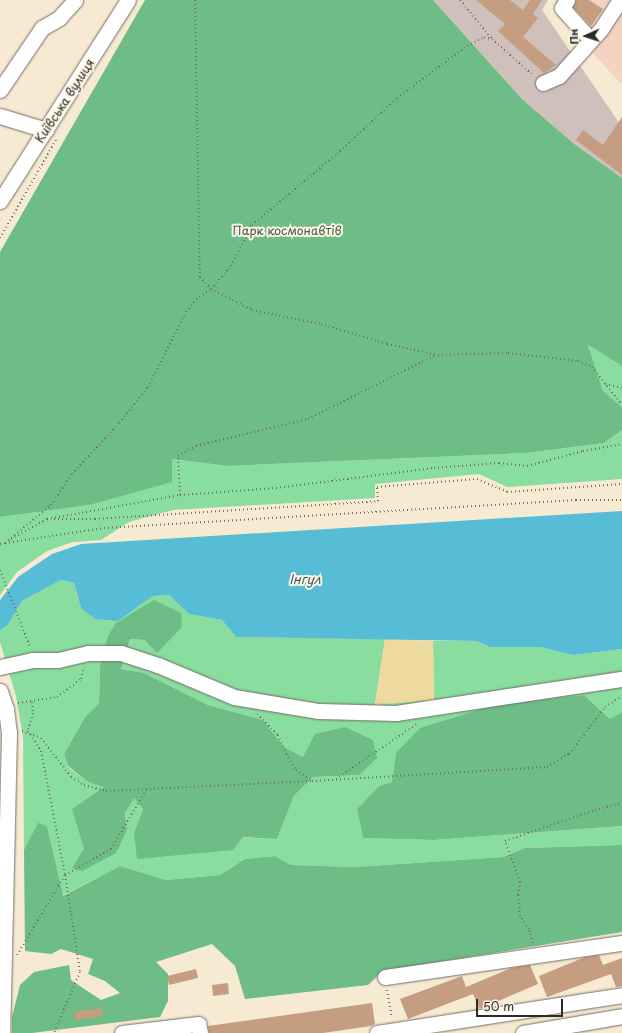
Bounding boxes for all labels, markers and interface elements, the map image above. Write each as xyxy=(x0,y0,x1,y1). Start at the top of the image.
north arrow xyxy=(566,16,606,56)
text: Пн xyxy=(565,28,582,45)
street label: Київська вулиця xyxy=(32,56,98,146)
park label: Парк космонавтів xyxy=(232,224,342,238)
water label: Інгул xyxy=(289,571,321,587)
scale bar xyxy=(478,991,565,1017)
text: 50 m xyxy=(483,997,514,1015)

